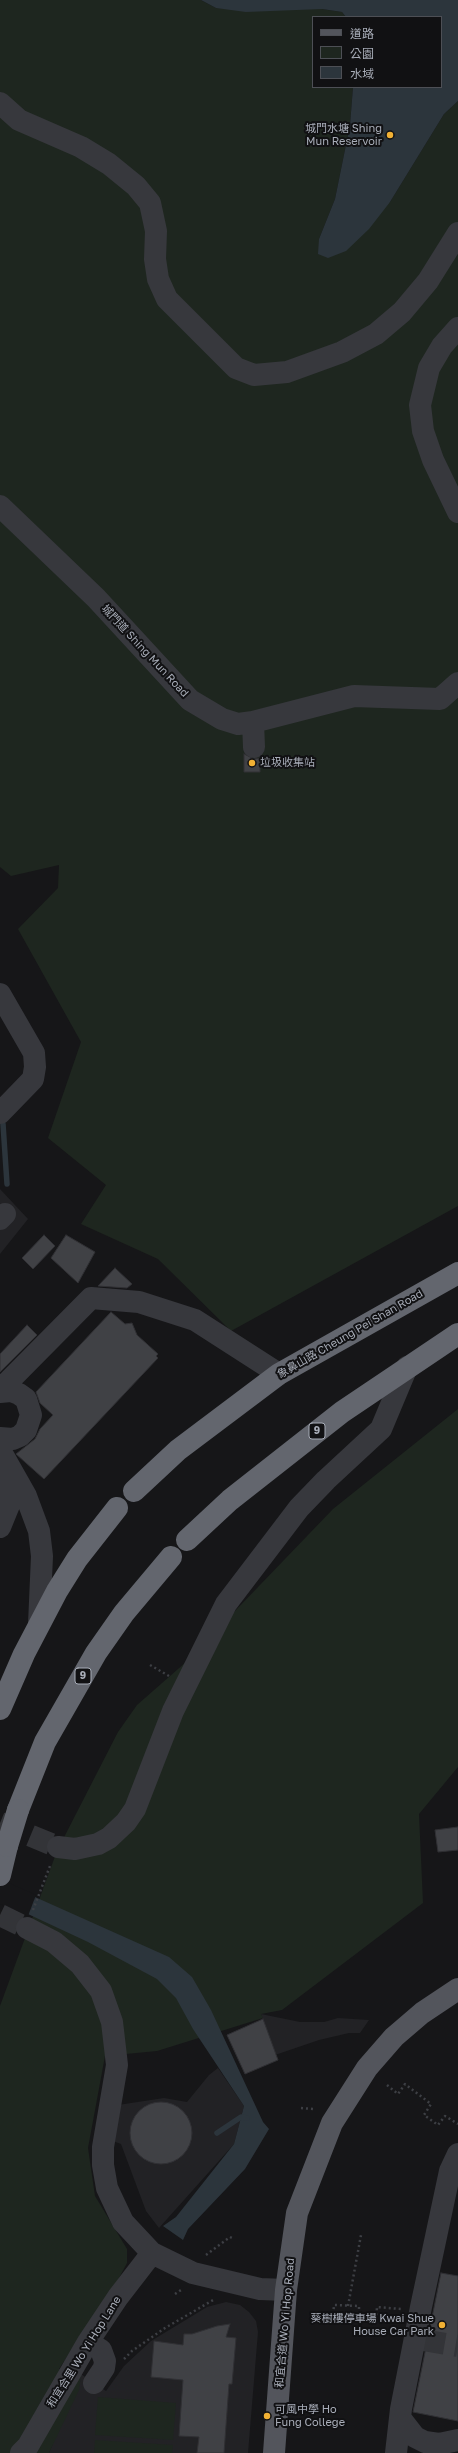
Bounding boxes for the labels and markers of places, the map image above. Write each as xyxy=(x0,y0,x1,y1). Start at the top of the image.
place label: 城門水塘 Shing Mun Reservoir xyxy=(305,122,382,148)
marker: 城門水塘 Shing Mun Reservoir xyxy=(385,130,395,140)
place label: 垃圾收集站 xyxy=(260,756,315,770)
marker: 垃圾收集站 xyxy=(247,758,257,768)
place label: 葵樹樓停車場 Kwai Shue House Car Park xyxy=(311,2312,434,2338)
marker: 葵樹樓停車場 Kwai Shue House Car Park xyxy=(437,2320,447,2330)
place label: 可風中學 Ho Fung College xyxy=(275,2403,345,2429)
marker: 可風中學 Ho Fung College xyxy=(262,2411,272,2421)

